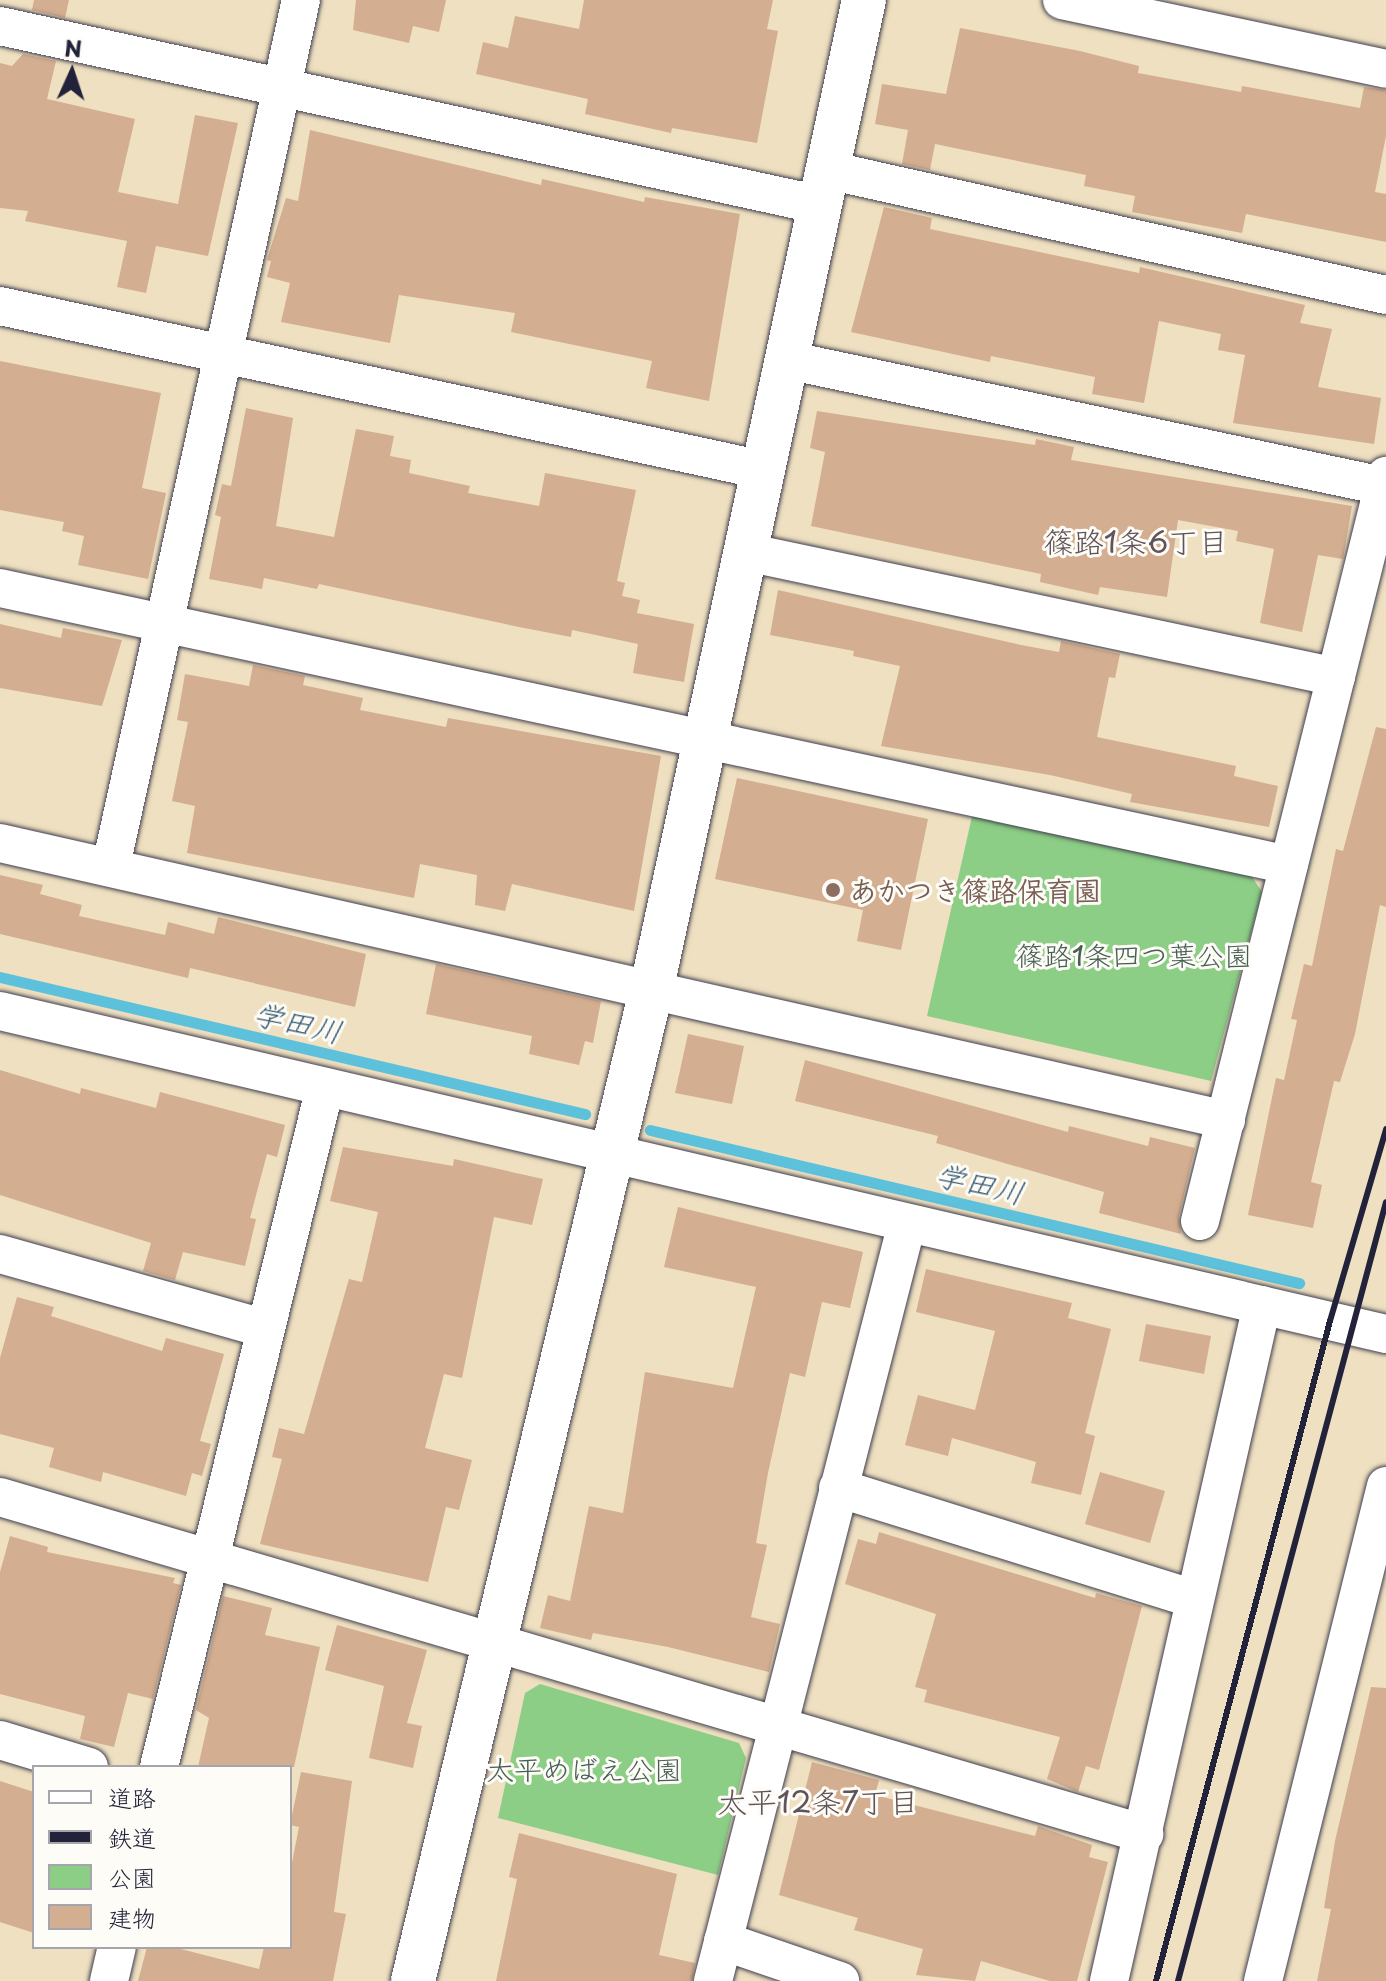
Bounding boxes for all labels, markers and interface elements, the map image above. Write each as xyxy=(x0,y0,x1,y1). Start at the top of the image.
text: N xyxy=(64,31,83,64)
north arrow xyxy=(32,32,112,112)
district label: 篠路1条6丁目 xyxy=(1044,523,1228,559)
place label: あかつき篠路保育園 xyxy=(849,873,1101,907)
marker: あかつき篠路保育園 xyxy=(824,881,842,899)
park label: 篠路1条四つ葉公園 xyxy=(1016,938,1252,972)
water label: 学田川 xyxy=(250,994,346,1050)
water label: 学田川 xyxy=(932,1155,1028,1211)
park label: 太平めばえ公園 xyxy=(486,1752,682,1786)
legend xyxy=(32,1765,292,1949)
text: 道路 xyxy=(108,1779,156,1815)
district label: 太平12条7丁目 xyxy=(717,1783,919,1819)
text: 鉄道 xyxy=(108,1819,156,1855)
text: 公園 xyxy=(108,1859,156,1895)
text: 建物 xyxy=(108,1899,156,1935)

